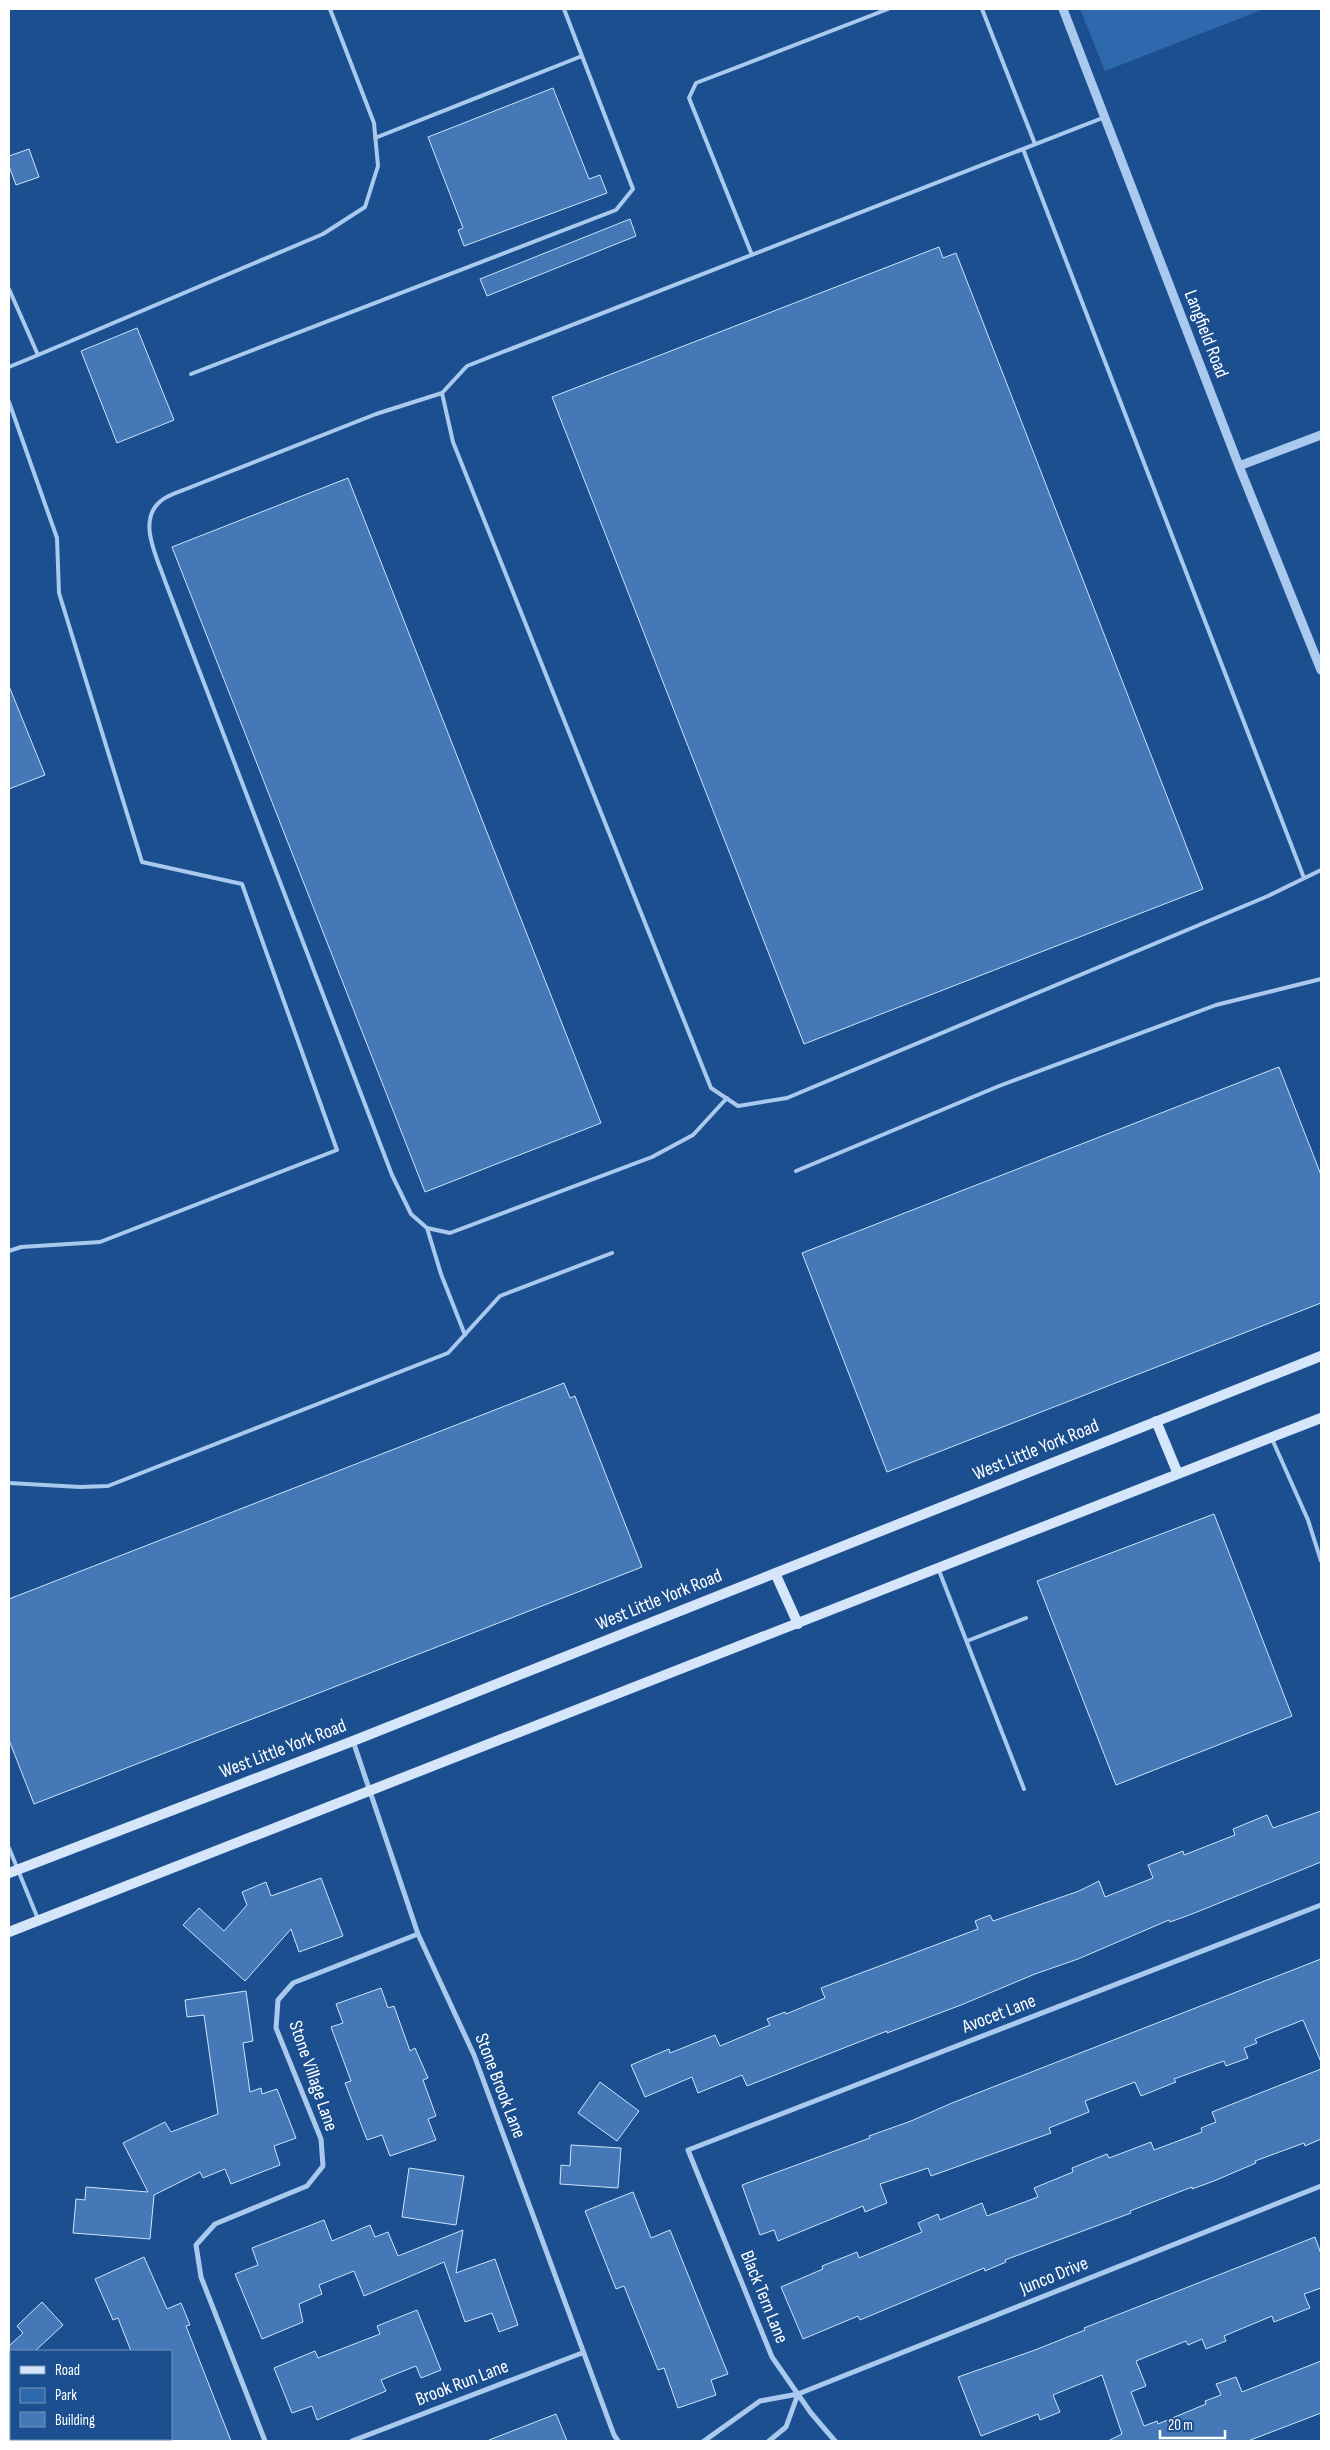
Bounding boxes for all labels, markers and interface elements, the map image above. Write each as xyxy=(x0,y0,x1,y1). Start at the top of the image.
street label: Langfield Road xyxy=(1179,287,1233,381)
street label: West Little York Road xyxy=(970,1414,1102,1486)
street label: West Little York Road xyxy=(593,1564,725,1636)
street label: West Little York Road xyxy=(216,1714,350,1784)
street label: Avocet Lane xyxy=(958,1989,1039,2039)
street label: Stone Village Lane xyxy=(283,2018,343,2134)
street label: Stone Brook Lane xyxy=(470,2030,530,2142)
street label: Black Tern Lane xyxy=(735,2247,793,2347)
street label: Junco Drive xyxy=(1016,2252,1091,2300)
legend xyxy=(10,2350,172,2440)
street label: Brook Run Lane xyxy=(412,2355,512,2411)
text: Road xyxy=(55,2361,80,2380)
text: Park xyxy=(55,2386,77,2405)
scale bar xyxy=(1160,2408,1225,2440)
text: Building xyxy=(55,2411,95,2430)
text: 20 m xyxy=(1168,2416,1193,2435)

